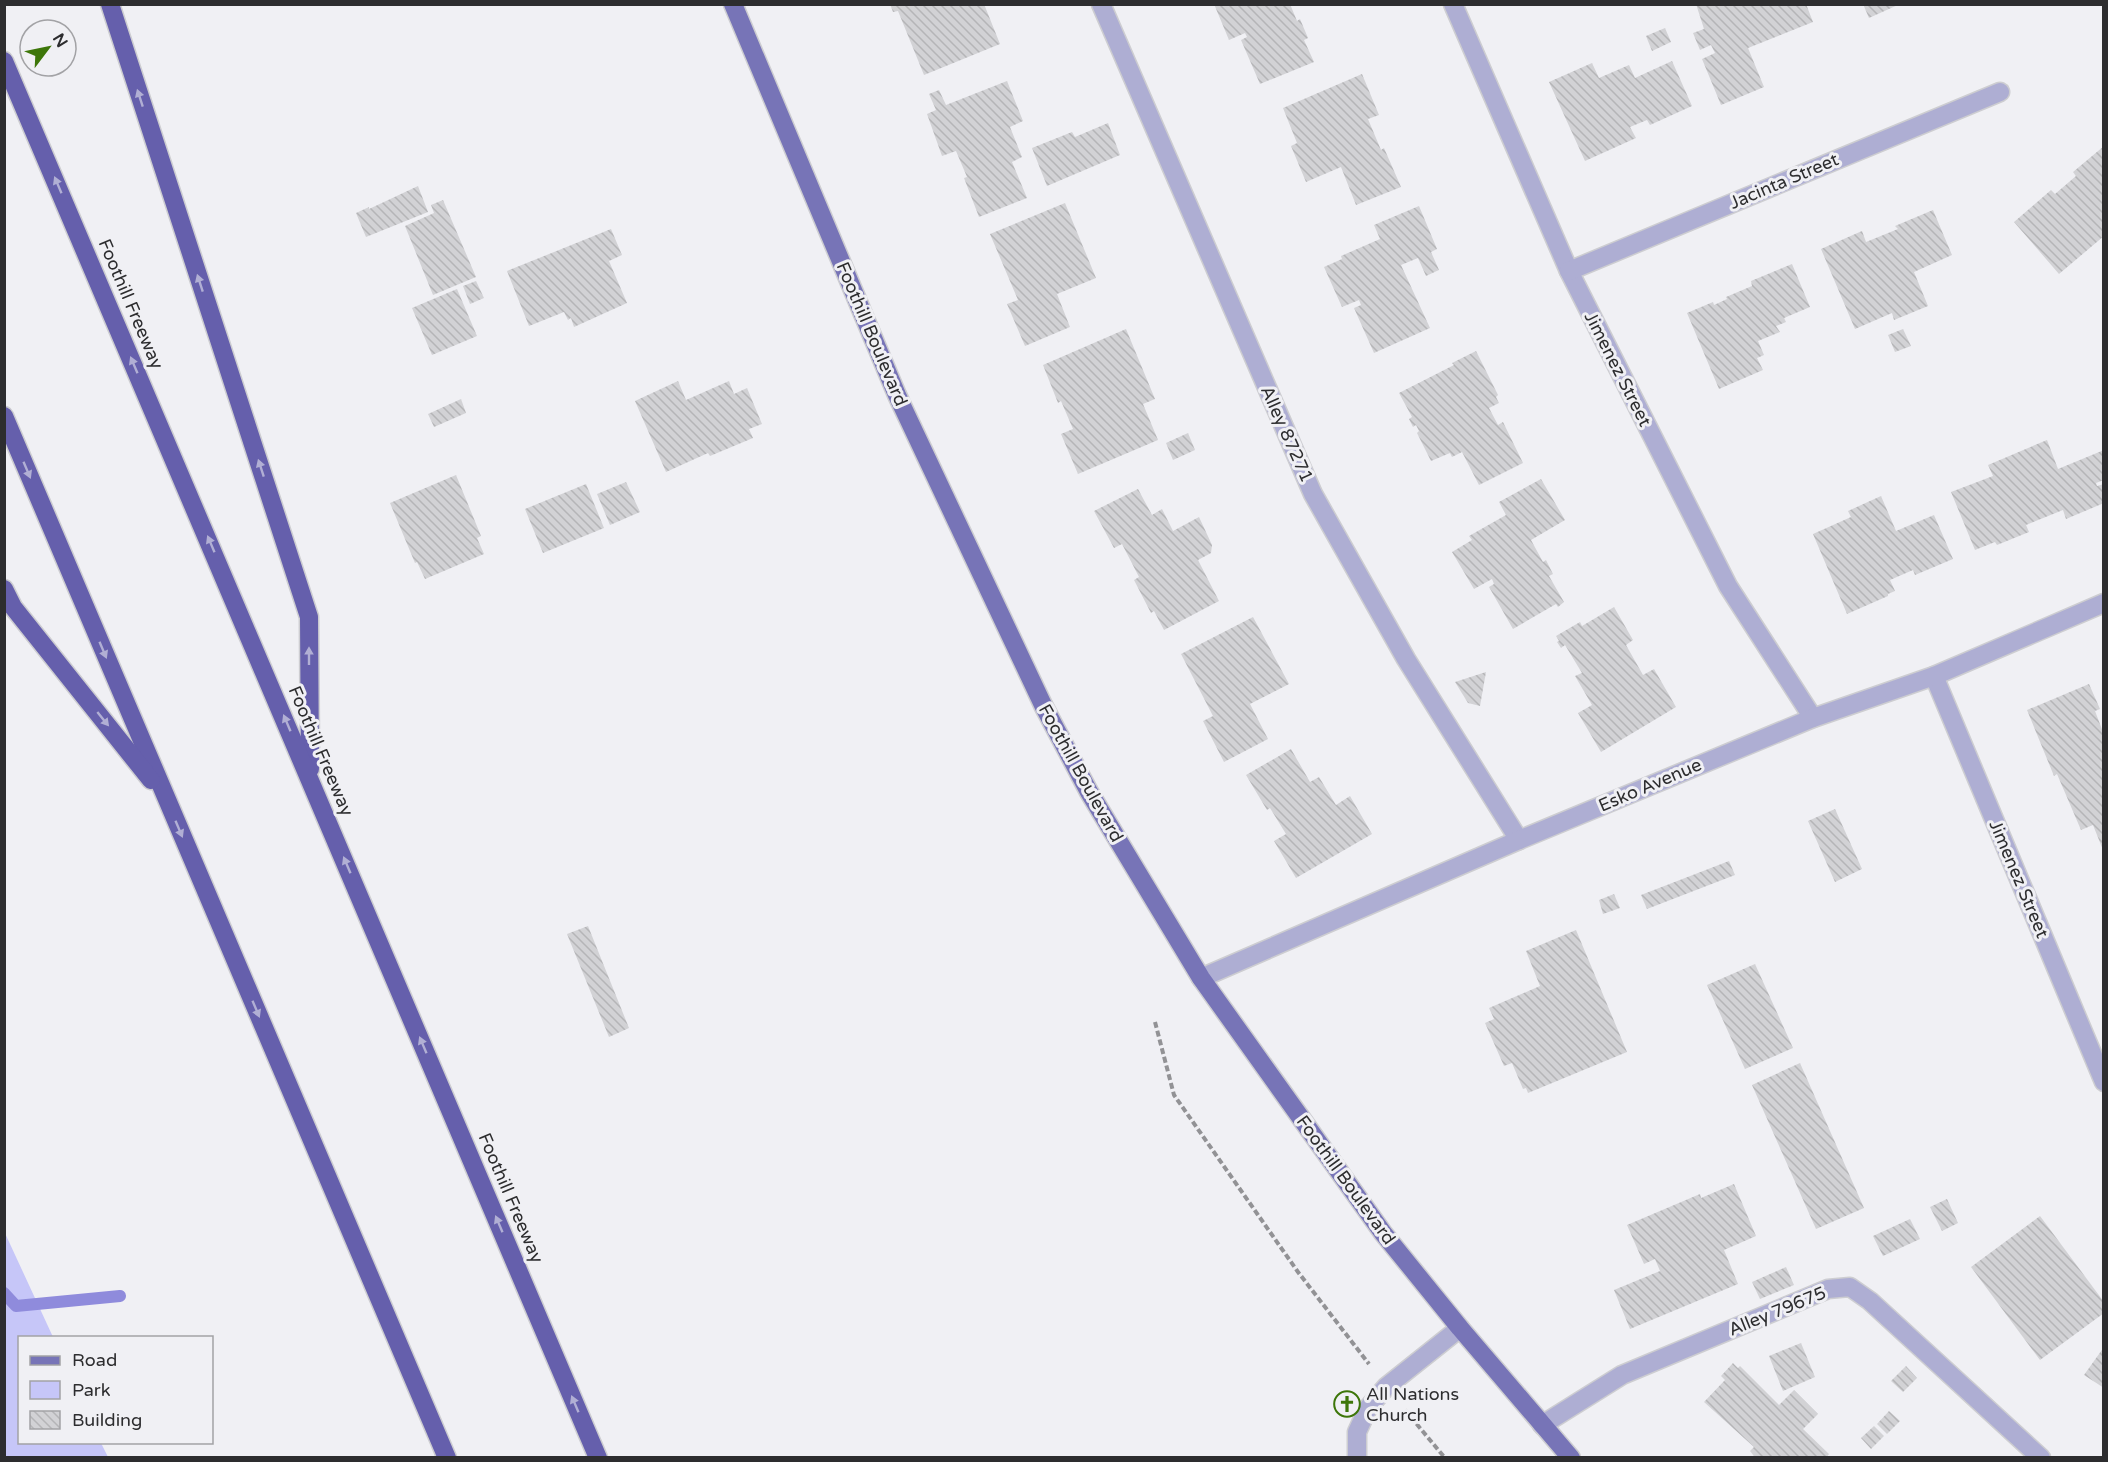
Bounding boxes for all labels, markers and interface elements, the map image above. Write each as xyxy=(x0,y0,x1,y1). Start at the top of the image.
north arrow xyxy=(18,18,78,78)
text: N xyxy=(48,30,72,51)
one-way arrow xyxy=(135,88,145,106)
street label: Jacinta Street xyxy=(1726,148,1842,214)
one-way arrow xyxy=(53,177,62,194)
street label: Foothill Freeway xyxy=(94,236,168,373)
street label: Foothill Boulevard xyxy=(832,259,912,409)
one-way arrow xyxy=(195,274,205,292)
street label: Jimenez Street xyxy=(1580,308,1656,430)
one-way arrow xyxy=(129,355,139,373)
street label: Alley 87271 xyxy=(1256,382,1318,486)
one-way arrow xyxy=(255,459,265,477)
one-way arrow xyxy=(22,462,32,480)
one-way arrow xyxy=(205,535,215,553)
one-way arrow xyxy=(99,641,108,659)
one-way arrow xyxy=(304,646,314,665)
street label: Foothill Freeway xyxy=(284,683,358,820)
street label: Foothill Boulevard xyxy=(1034,700,1128,846)
one-way arrow xyxy=(96,711,109,727)
one-way arrow xyxy=(282,714,292,732)
street label: Esko Avenue xyxy=(1595,753,1705,817)
street label: Jimenez Street xyxy=(1984,817,2054,941)
one-way arrow xyxy=(174,821,184,839)
one-way arrow xyxy=(342,856,351,874)
one-way arrow xyxy=(252,1000,261,1018)
one-way arrow xyxy=(418,1035,428,1053)
street label: Foothill Boulevard xyxy=(1292,1111,1400,1249)
street label: Foothill Freeway xyxy=(474,1130,548,1267)
one-way arrow xyxy=(494,1215,503,1233)
street label: Alley 79675 xyxy=(1725,1281,1829,1341)
legend xyxy=(18,1336,213,1444)
text: Road xyxy=(72,1349,117,1371)
text: Park xyxy=(72,1379,111,1401)
place label: All Nations Church xyxy=(1366,1383,1459,1426)
church icon: All Nations Church xyxy=(1332,1389,1362,1419)
one-way arrow xyxy=(571,1395,580,1412)
text: Building xyxy=(72,1409,142,1431)

